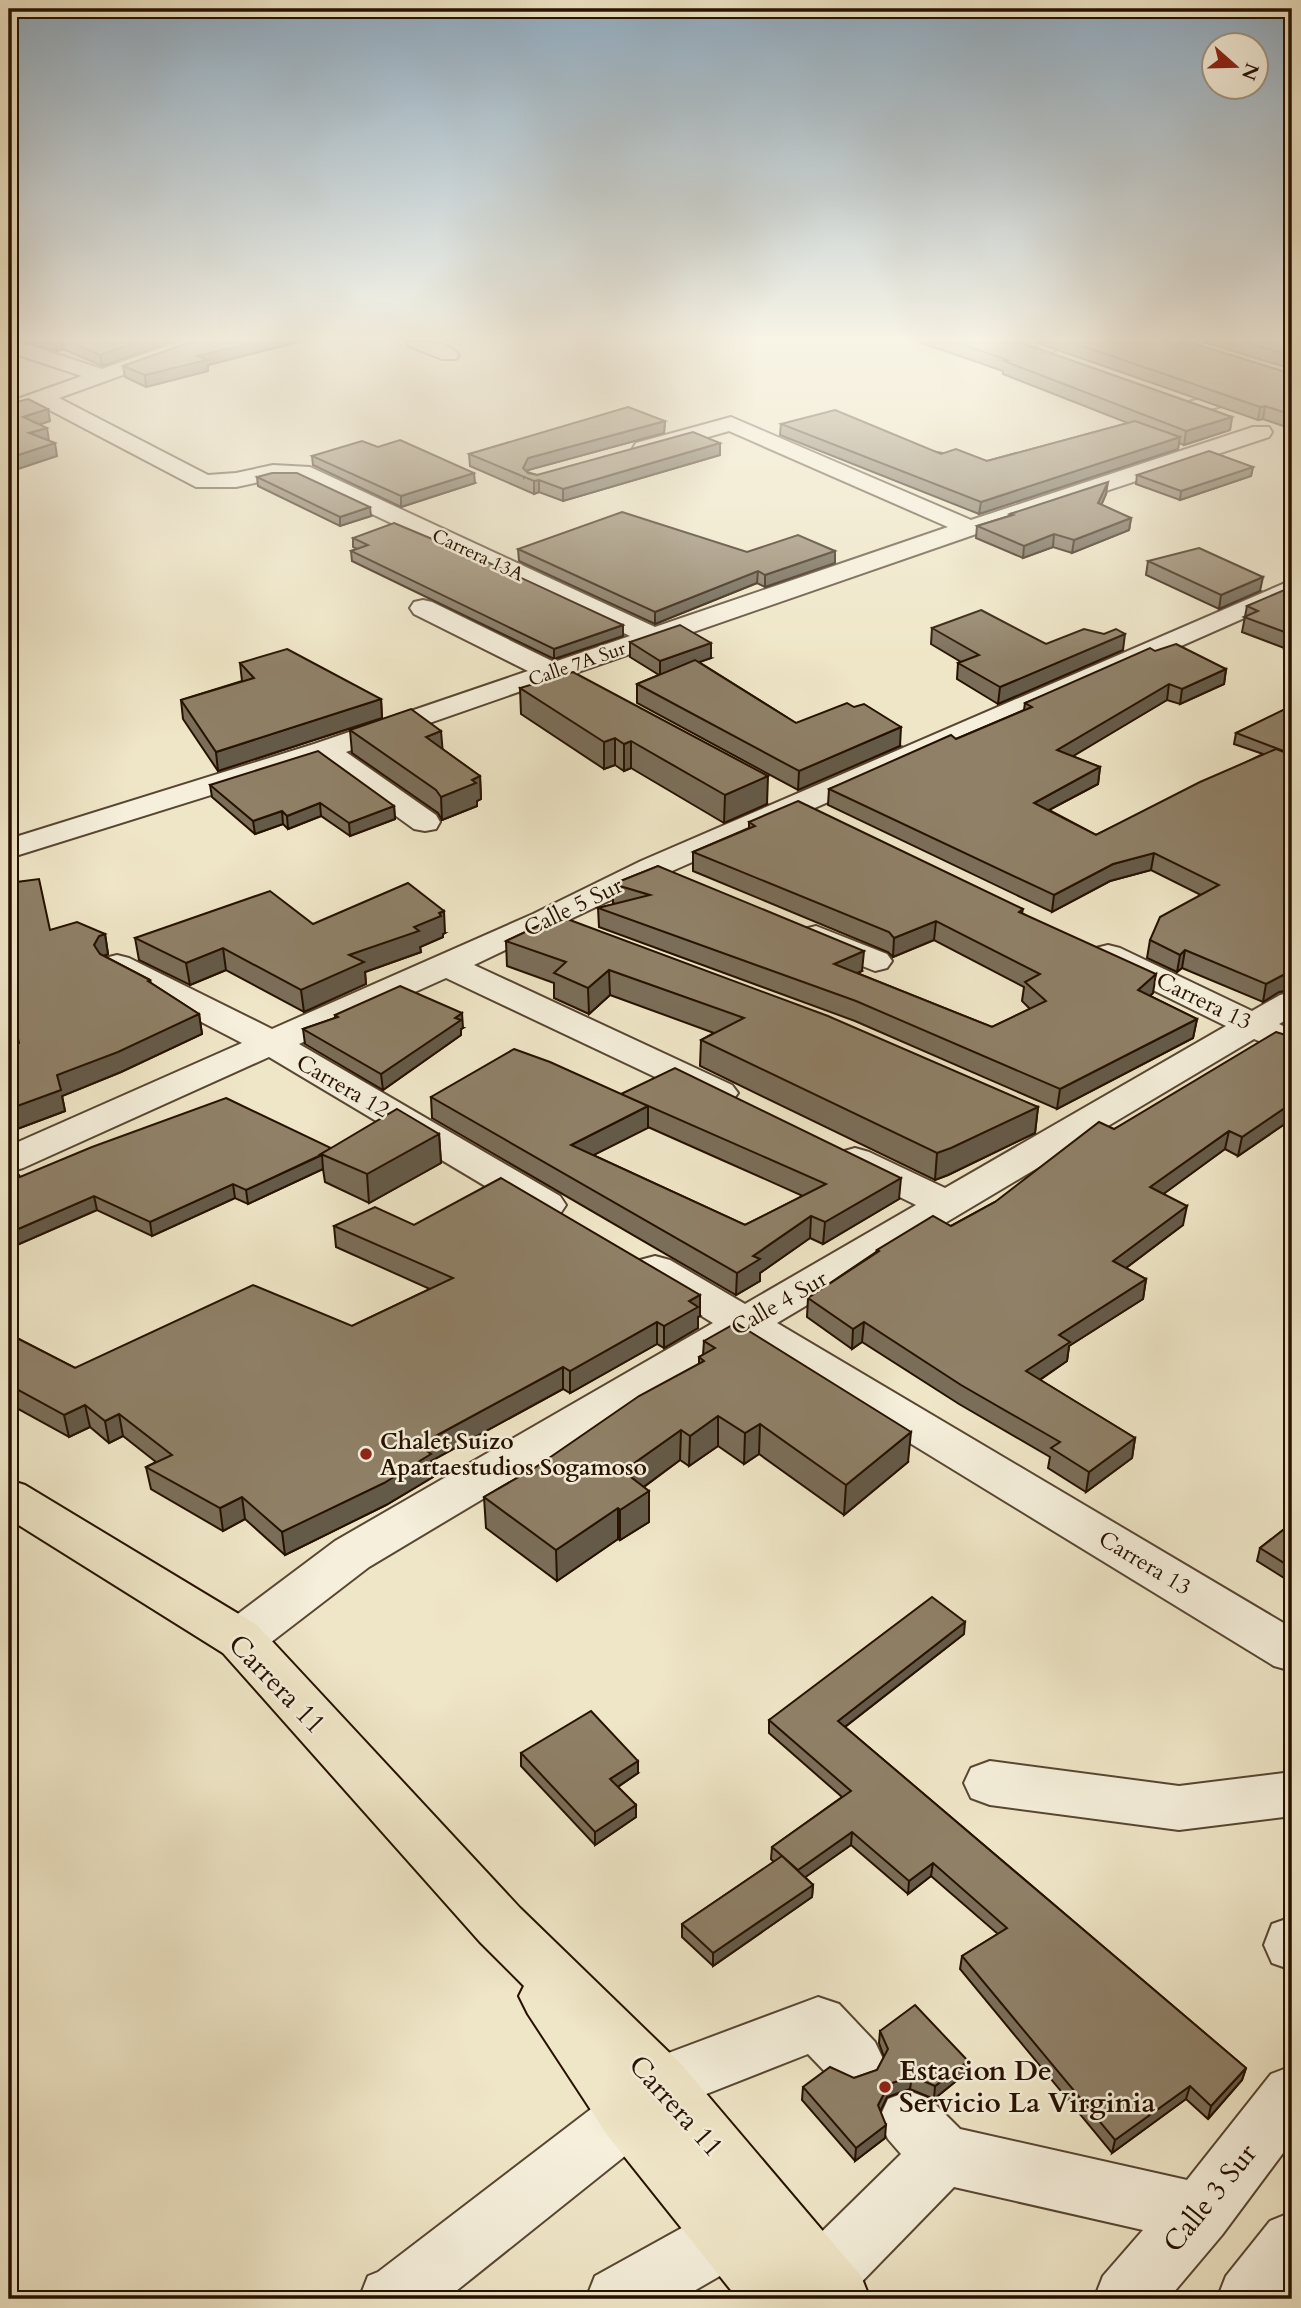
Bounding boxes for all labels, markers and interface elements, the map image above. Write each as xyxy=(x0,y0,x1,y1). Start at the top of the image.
north arrow xyxy=(1200,32,1270,102)
text: N xyxy=(1235,59,1265,84)
street label: Carrera 13A xyxy=(428,522,529,588)
street label: Calle 7A Sur xyxy=(525,635,629,693)
street label: Calle 5 Sur xyxy=(518,869,628,944)
street label: Carrera 13 xyxy=(1151,965,1257,1037)
street label: Carrera 12 xyxy=(291,1047,395,1125)
street label: Calle 4 Sur xyxy=(725,1263,833,1343)
place label: Chalet Suizo Apartaestudios Sogamoso xyxy=(380,1426,647,1483)
marker: Chalet Suizo Apartaestudios Sogamoso xyxy=(358,1446,374,1462)
street label: Carrera 13 xyxy=(1093,1523,1197,1603)
street label: Carrera 11 xyxy=(220,1626,334,1742)
street label: Carrera 11 xyxy=(620,2047,732,2165)
place label: Estacion De Servicio La Virginia xyxy=(899,2052,1155,2122)
marker: Estacion De Servicio La Virginia xyxy=(877,2079,893,2095)
street label: Calle 3 Sur xyxy=(1154,2135,1266,2260)

